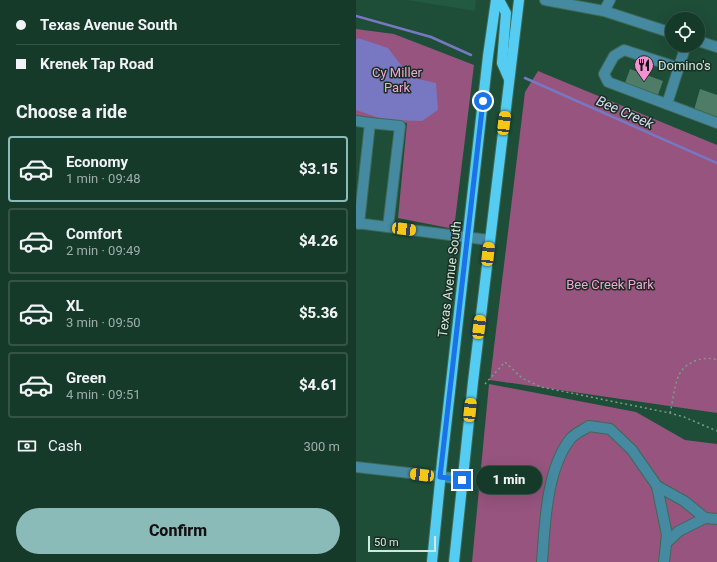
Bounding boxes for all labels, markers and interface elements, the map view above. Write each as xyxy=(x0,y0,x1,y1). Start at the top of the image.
map controls xyxy=(665,12,705,52)
button: locate xyxy=(665,12,705,52)
text: Texas Avenue South xyxy=(40,16,177,34)
restaurant icon: Domino's xyxy=(633,54,655,82)
text: Krenek Tap Road xyxy=(40,55,154,73)
place label: Domino's xyxy=(658,58,711,73)
park label: Cy Miller Park xyxy=(372,65,423,95)
route start xyxy=(474,92,492,110)
water label: Bee Creek xyxy=(594,92,657,132)
text: Choose a ride xyxy=(16,101,127,122)
car xyxy=(497,110,511,136)
icon: car xyxy=(18,151,54,187)
text: Economy xyxy=(66,153,128,171)
text: $3.15 xyxy=(299,160,338,178)
text: 1 min · 09:48 xyxy=(66,171,141,186)
street label: Texas Avenue South xyxy=(435,220,464,338)
car xyxy=(391,222,417,236)
icon: car xyxy=(18,223,54,259)
text: Comfort xyxy=(66,225,122,243)
text: $4.26 xyxy=(299,232,338,250)
car xyxy=(481,241,495,267)
text: 2 min · 09:49 xyxy=(66,243,141,258)
park label: Bee Creek Park xyxy=(566,277,654,292)
icon: car xyxy=(18,295,54,331)
text: XL xyxy=(66,297,84,315)
text: $5.36 xyxy=(299,304,338,322)
car xyxy=(472,314,486,340)
text: 3 min · 09:50 xyxy=(66,315,141,330)
icon: car xyxy=(18,367,54,403)
text: Green xyxy=(66,369,106,387)
text: $4.61 xyxy=(299,376,338,394)
text: 4 min · 09:51 xyxy=(66,387,141,402)
car xyxy=(463,397,477,423)
icon: cash xyxy=(16,435,38,457)
text: Cash xyxy=(48,437,82,455)
text: 300 m xyxy=(303,439,340,454)
callout: 1 min xyxy=(476,466,542,494)
car xyxy=(409,468,435,482)
route end xyxy=(453,471,471,489)
text: 1 min xyxy=(493,472,525,487)
button: Confirm xyxy=(16,508,340,554)
scale bar xyxy=(368,534,436,553)
text: 50 m xyxy=(374,536,399,549)

